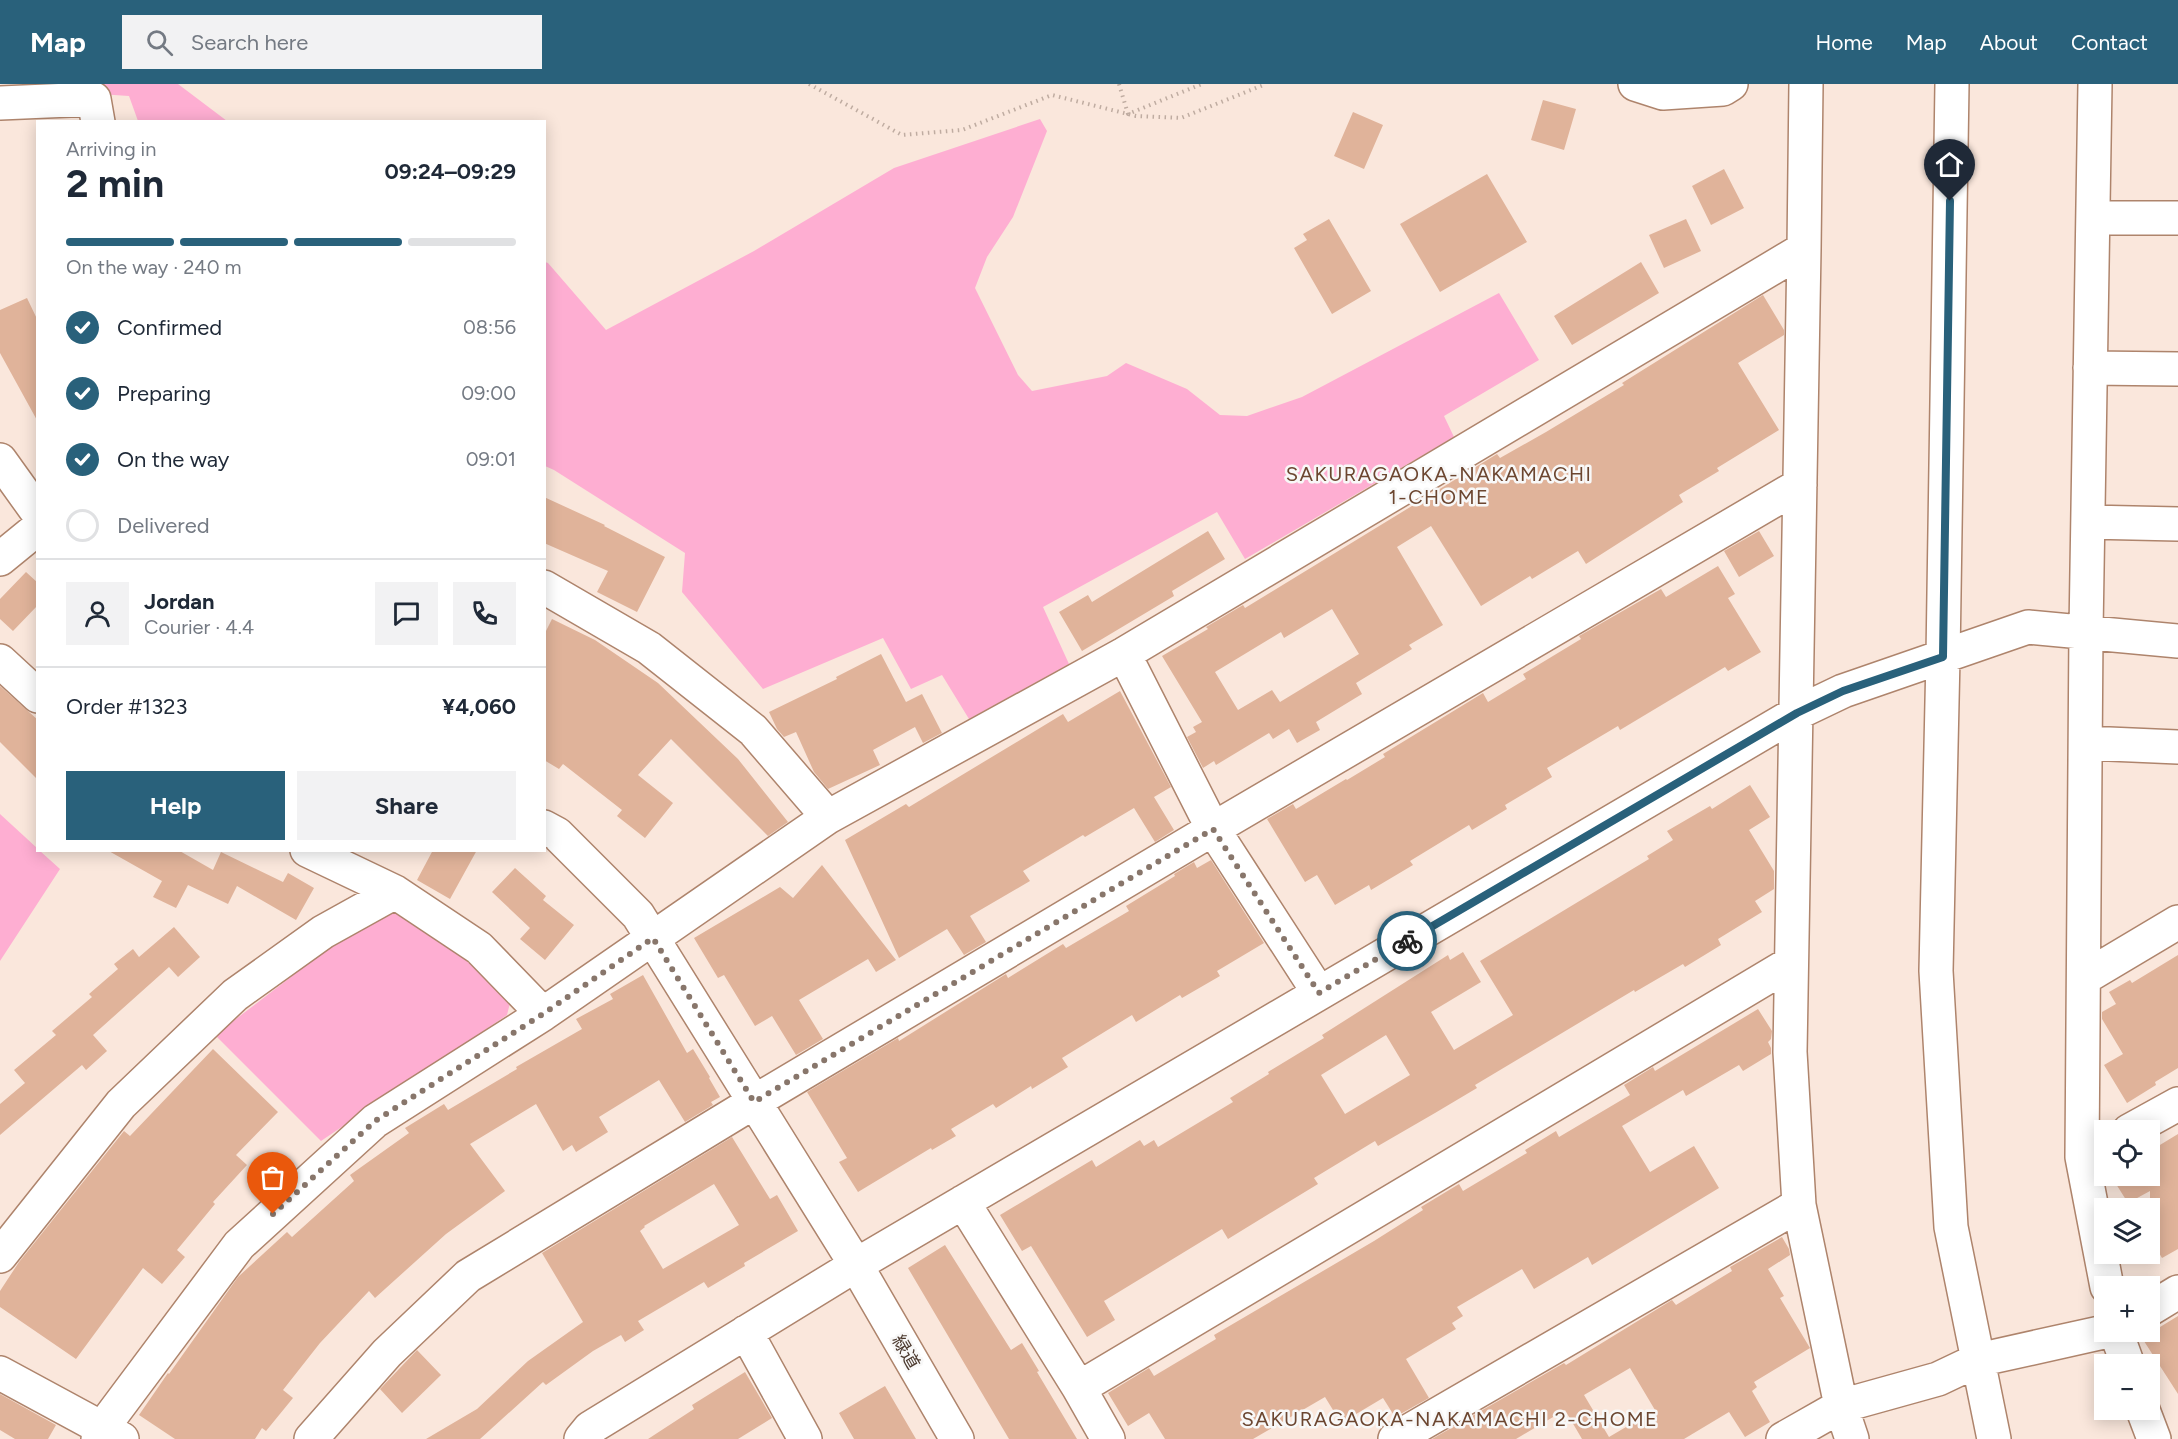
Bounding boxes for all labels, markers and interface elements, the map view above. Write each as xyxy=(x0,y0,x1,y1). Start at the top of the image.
search box xyxy=(122,15,542,69)
text: Map xyxy=(30,25,86,59)
icon: search xyxy=(143,26,176,59)
text: Search here xyxy=(191,29,308,56)
text: Home xyxy=(1816,30,1873,55)
text: Map xyxy=(1906,30,1947,55)
text: About xyxy=(1980,30,2038,55)
text: Contact xyxy=(2071,30,2148,55)
text: Arriving in xyxy=(66,137,156,161)
pin xyxy=(1924,139,1975,201)
icon: home xyxy=(1933,148,1966,181)
text: 09:24–09:29 xyxy=(384,158,516,185)
text: 2 min xyxy=(66,160,164,207)
text: On the way · 240 m xyxy=(66,255,242,279)
icon: check xyxy=(66,311,99,344)
text: Confirmed xyxy=(117,314,222,341)
text: 08:56 xyxy=(463,315,516,339)
icon: check xyxy=(66,377,99,410)
text: Preparing xyxy=(117,380,211,407)
text: 09:00 xyxy=(461,381,516,405)
icon: check xyxy=(66,443,99,476)
text: On the way xyxy=(117,446,229,473)
text: 09:01 xyxy=(466,447,516,471)
district label: SAKURAGAOKA-NAKAMACHI 1-CHOME xyxy=(1286,462,1592,509)
text: Delivered xyxy=(117,512,210,539)
button: person xyxy=(66,582,129,645)
button: chat xyxy=(375,582,438,645)
button: phone xyxy=(453,582,516,645)
text: Jordan xyxy=(144,588,215,615)
text: Courier · 4.4 xyxy=(144,615,254,639)
text: Order #1323 xyxy=(66,693,187,720)
text: ¥4,060 xyxy=(442,693,516,720)
button: Help xyxy=(66,771,285,840)
button: Share xyxy=(297,771,516,840)
courier xyxy=(1377,911,1437,971)
icon: bike xyxy=(1391,925,1424,958)
map controls xyxy=(2094,1120,2160,1420)
button: locate xyxy=(2094,1120,2160,1186)
pin xyxy=(247,1152,298,1214)
icon: bag xyxy=(256,1161,289,1194)
button: layers xyxy=(2094,1198,2160,1264)
button: + xyxy=(2094,1276,2160,1342)
street label: 緑道 xyxy=(887,1331,925,1373)
button: − xyxy=(2094,1354,2160,1420)
district label: SAKURAGAOKA-NAKAMACHI 2-CHOME xyxy=(1242,1407,1658,1431)

